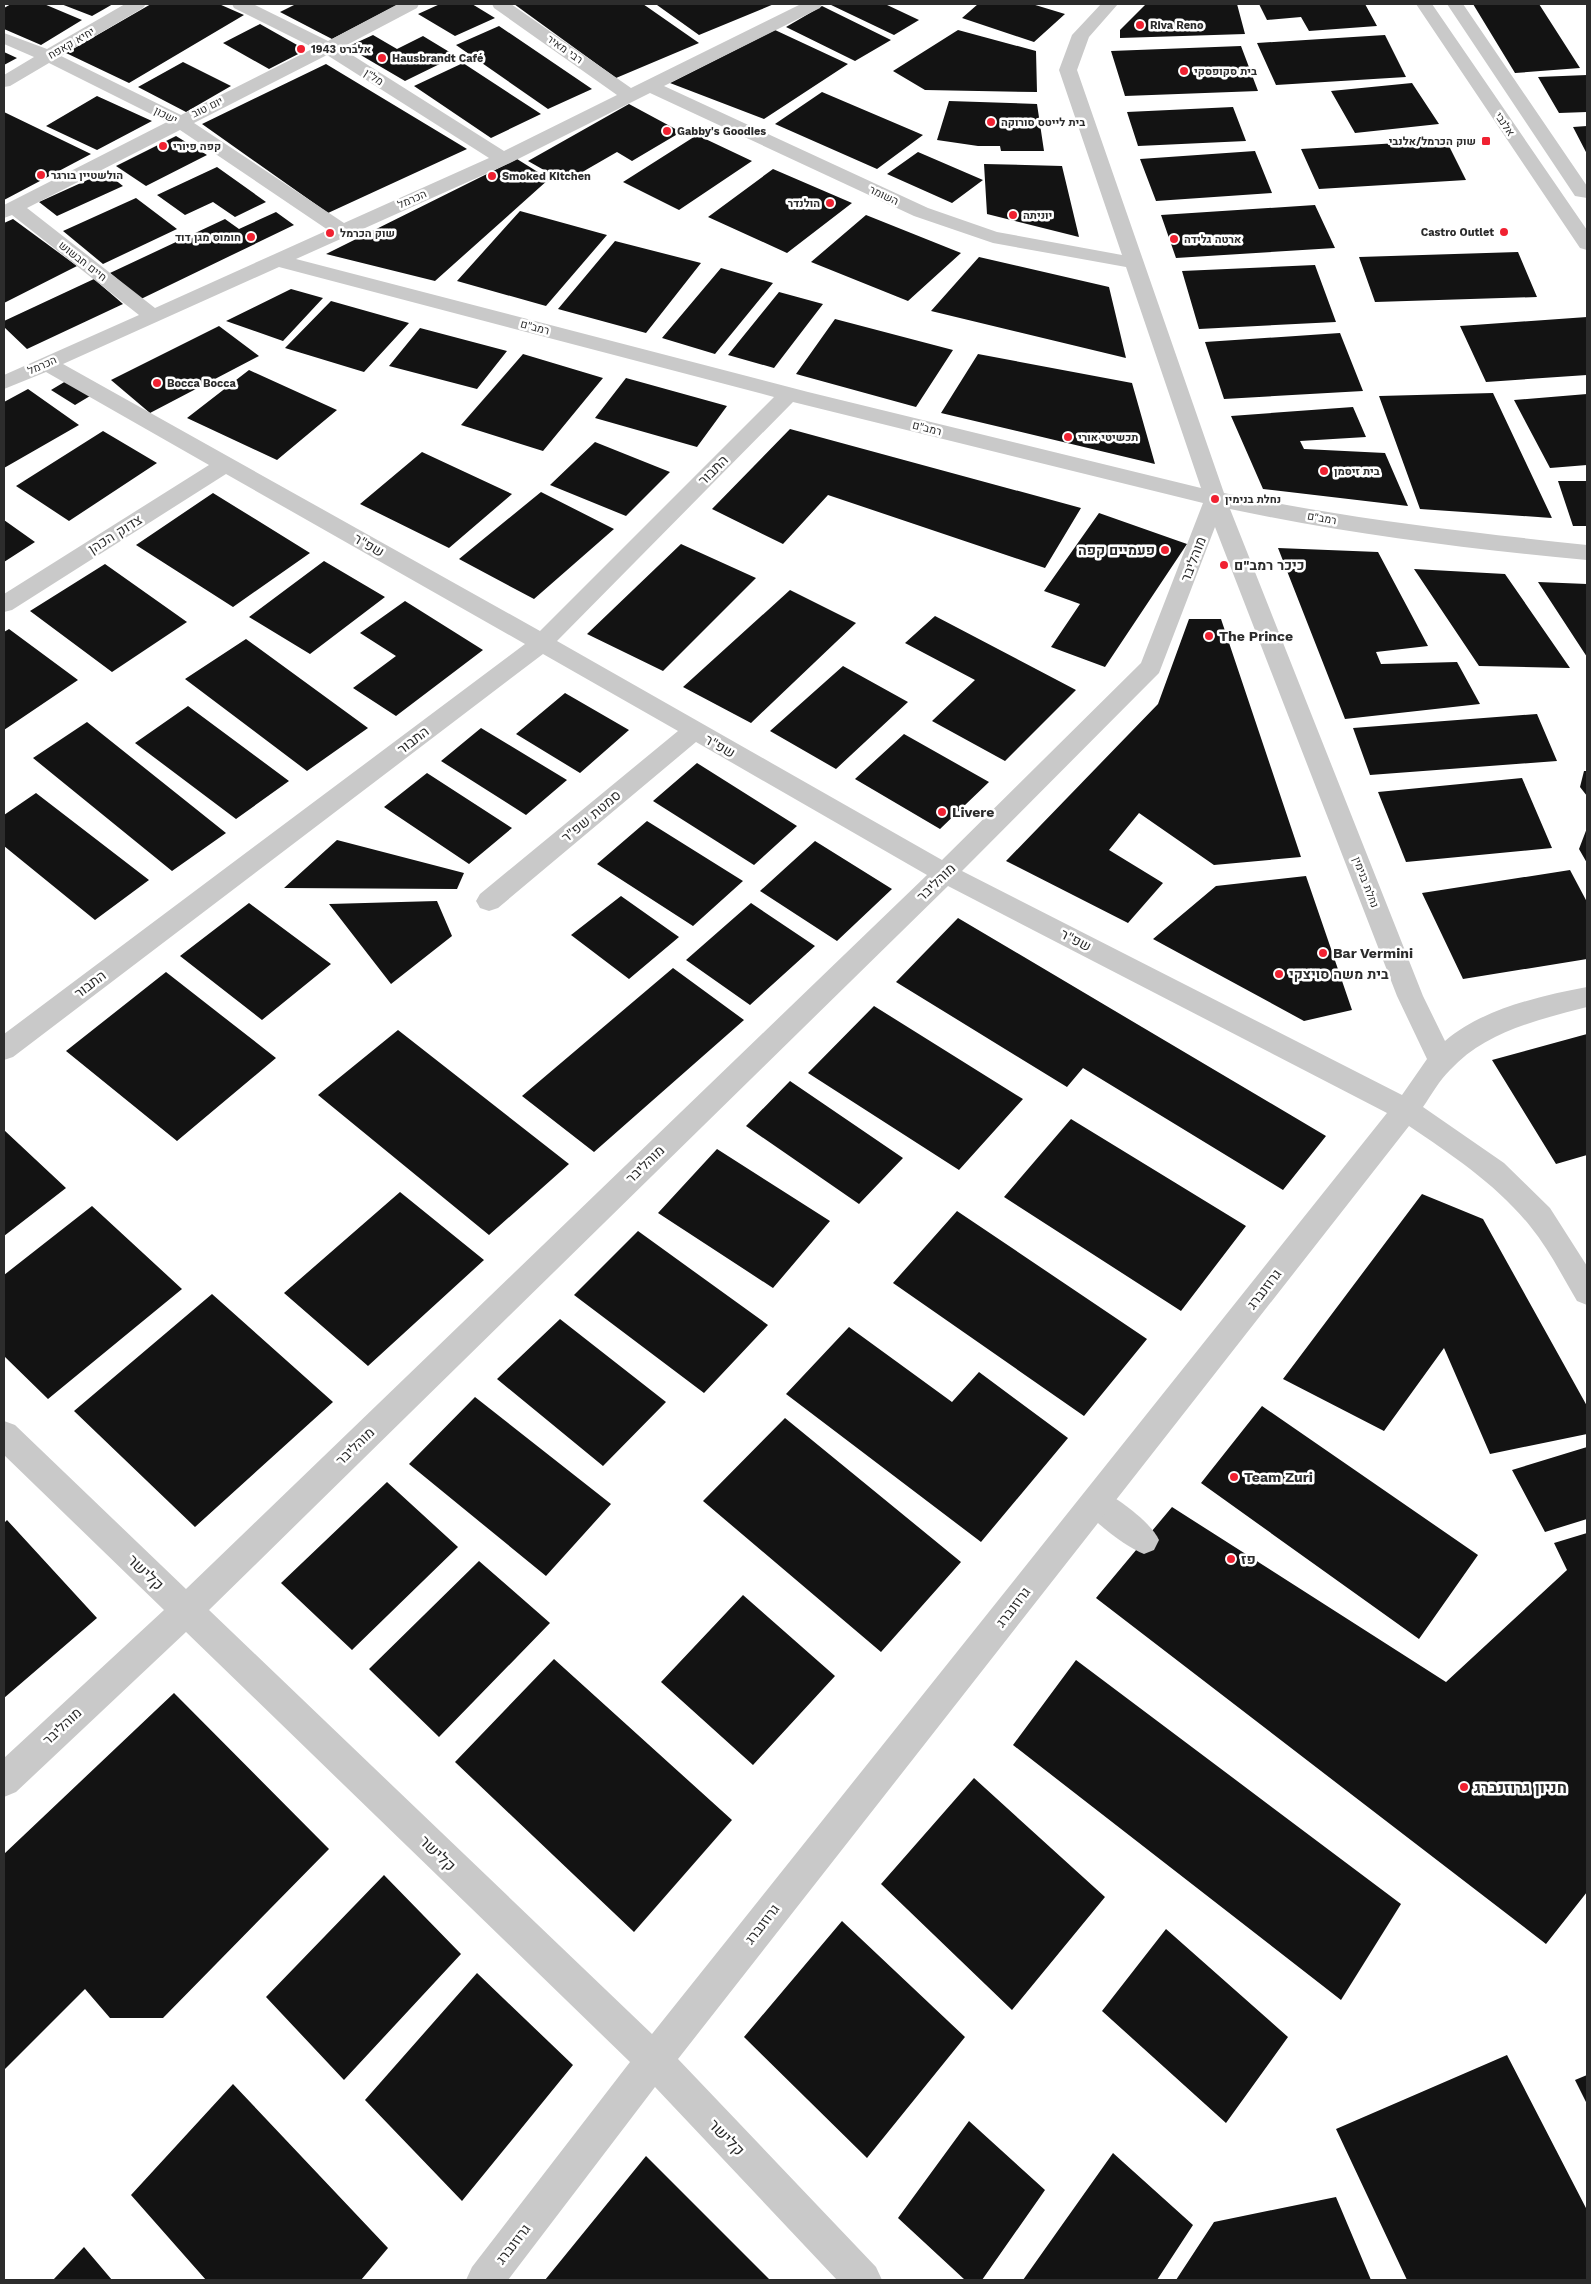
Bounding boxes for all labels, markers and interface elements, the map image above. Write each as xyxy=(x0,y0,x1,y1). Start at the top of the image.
marker: Riva Reno xyxy=(1134,19,1146,31)
place label: Riva Reno xyxy=(1150,19,1204,32)
street label: יחיא קאפח xyxy=(46,25,97,62)
street label: רבי מאיר xyxy=(544,32,585,66)
marker: אלברט 1943 xyxy=(295,43,307,55)
place label: אלברט 1943 xyxy=(311,43,371,56)
marker: Hausbrandt Café xyxy=(376,52,388,64)
place label: Hausbrandt Café xyxy=(392,52,484,65)
marker: בית סקופסקי xyxy=(1178,65,1190,77)
place label: בית סקופסקי xyxy=(1194,65,1257,78)
street label: מל"ן xyxy=(362,66,386,88)
street label: יום טוב xyxy=(189,94,225,121)
street label: ישכון xyxy=(152,104,180,127)
street label: אלנבי xyxy=(1492,110,1517,139)
marker: בית לייטס סורוקה xyxy=(985,116,997,128)
place label: בית לייטס סורוקה xyxy=(1001,116,1085,129)
marker: Gabby's Goodies xyxy=(661,125,673,137)
place label: Gabby's Goodies xyxy=(677,125,766,138)
place label: שוק הכרמל/אלנבי xyxy=(1389,135,1476,148)
marker: שוק הכרמל/אלנבי xyxy=(1480,135,1492,147)
marker: קפה פיורי xyxy=(157,140,169,152)
place label: קפה פיורי xyxy=(173,140,221,153)
marker: הולשטיין בורגר xyxy=(35,169,47,181)
place label: הולשטיין בורגר xyxy=(51,169,123,182)
marker: Smoked Kitchen xyxy=(486,170,498,182)
place label: Smoked Kitchen xyxy=(502,170,591,183)
street label: השומר xyxy=(867,183,901,208)
street label: הכרמל xyxy=(396,187,429,212)
place label: הולנדר xyxy=(788,197,820,210)
marker: הולנדר xyxy=(824,197,836,209)
marker: יוניתה xyxy=(1007,209,1019,221)
place label: יוניתה xyxy=(1023,209,1052,222)
place label: Castro Outlet xyxy=(1421,226,1494,239)
marker: Castro Outlet xyxy=(1498,226,1510,238)
marker: שוק הכרמל xyxy=(324,227,336,239)
place label: שוק הכרמל xyxy=(340,227,395,240)
place label: חומוס מגן דוד xyxy=(175,231,241,244)
marker: חומוס מגן דוד xyxy=(245,231,257,243)
marker: ארטה גלידה xyxy=(1168,233,1180,245)
place label: ארטה גלידה xyxy=(1184,233,1241,246)
street label: חיים חבשוש xyxy=(56,239,109,284)
street label: רמב"ם xyxy=(519,317,551,338)
street label: הכרמל xyxy=(26,353,59,378)
marker: Bocca Bocca xyxy=(151,377,163,389)
place label: Bocca Bocca xyxy=(167,377,237,390)
street label: רמב"ם xyxy=(911,419,943,438)
marker: תכשיטי אורי xyxy=(1062,431,1074,443)
place label: תכשיטי אורי xyxy=(1078,431,1138,444)
street label: התבור xyxy=(695,452,731,488)
marker: בית זיסמן xyxy=(1318,465,1330,477)
place label: בית זיסמן xyxy=(1334,465,1380,478)
marker: נחלת בנימין xyxy=(1209,493,1221,505)
place label: נחלת בנימין xyxy=(1225,493,1281,506)
street label: רמב"ם xyxy=(1306,510,1338,527)
street label: צדוק הכהן xyxy=(85,511,145,557)
street label: שפ"ר xyxy=(351,530,387,560)
street label: מוהליבר xyxy=(1177,534,1209,584)
place label: פעמיים קפה xyxy=(1078,542,1155,558)
marker: פעמיים קפה xyxy=(1159,544,1171,556)
place label: כיכר רמב"ם xyxy=(1234,557,1304,573)
marker: כיכר רמב"ם xyxy=(1218,559,1230,571)
place label: The Prince xyxy=(1219,628,1293,644)
marker: The Prince xyxy=(1203,630,1215,642)
street label: התבור xyxy=(394,723,432,757)
street label: שפ"ר xyxy=(702,731,738,761)
street label: סמטת שפ"ר xyxy=(558,787,624,845)
place label: Livere xyxy=(952,804,994,820)
marker: Livere xyxy=(936,806,948,818)
street label: נחלת בנימין xyxy=(1350,855,1381,909)
street label: מוהליבר xyxy=(914,860,958,904)
street label: שפ"ר xyxy=(1058,926,1094,954)
place label: Bar Vermini xyxy=(1333,945,1413,961)
marker: Bar Vermini xyxy=(1317,947,1329,959)
place label: בית משה סויצקי xyxy=(1289,966,1389,982)
street label: התבור xyxy=(71,967,109,1001)
marker: בית משה סויצקי xyxy=(1273,968,1285,980)
street label: מוהליבר xyxy=(623,1142,667,1186)
street label: גרוזנברג xyxy=(1244,1266,1284,1312)
street label: מוהליבר xyxy=(333,1424,377,1468)
place label: Team Zuri xyxy=(1244,1469,1313,1485)
marker: Team Zuri xyxy=(1228,1471,1240,1483)
street label: קלישר xyxy=(123,1550,168,1594)
place label: פז xyxy=(1241,1551,1256,1567)
marker: פז xyxy=(1225,1553,1237,1565)
street label: גרוזנברג xyxy=(993,1584,1033,1630)
street label: מוהליבר xyxy=(39,1704,85,1748)
place label: חניון גרוזנברג xyxy=(1474,1778,1567,1797)
marker: חניון גרוזנברג xyxy=(1458,1781,1470,1793)
street label: קלישר xyxy=(415,1831,460,1875)
street label: גרוזנברג xyxy=(742,1901,782,1947)
street label: קלישר xyxy=(705,2115,749,2160)
street label: גרוזנברג xyxy=(493,2221,533,2267)

